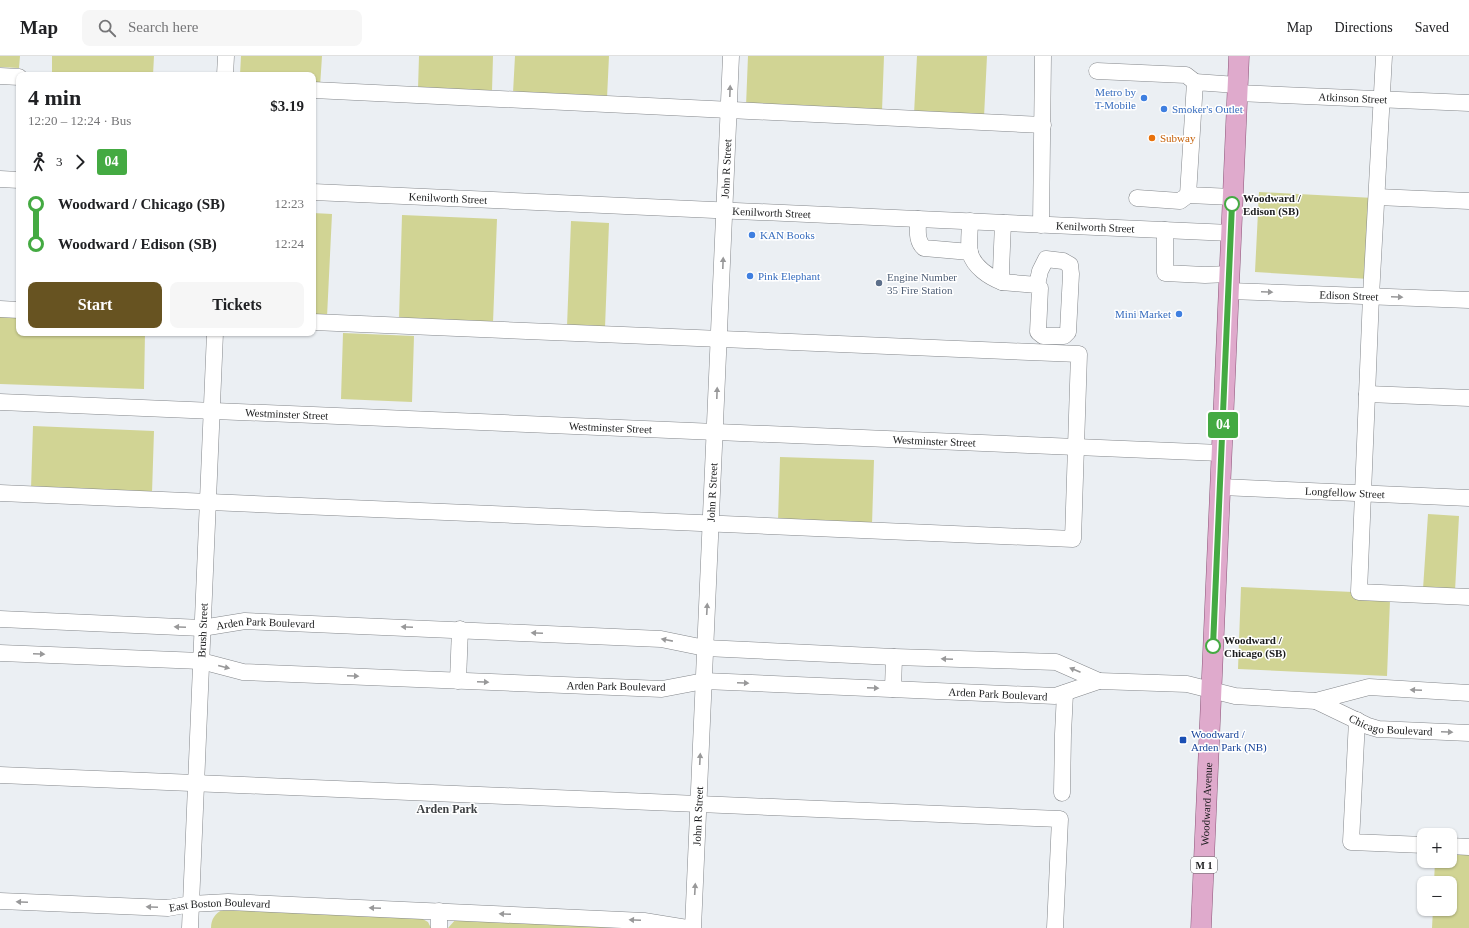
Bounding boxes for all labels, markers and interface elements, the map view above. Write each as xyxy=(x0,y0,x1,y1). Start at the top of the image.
search box xyxy=(82,10,362,46)
text: Map xyxy=(20,17,58,38)
icon: search xyxy=(96,17,118,39)
text: Search here xyxy=(128,19,198,35)
text: Map xyxy=(1287,20,1312,35)
text: Directions xyxy=(1334,20,1393,35)
text: Saved xyxy=(1415,20,1449,35)
text: 4 min xyxy=(28,85,81,110)
one-way arrow xyxy=(726,85,733,97)
place label: Metro by T-Mobile xyxy=(1095,86,1136,111)
street label: Atkinson Street xyxy=(1318,91,1388,105)
marker: Metro by T-Mobile xyxy=(1139,93,1149,103)
text: $3.19 xyxy=(270,98,304,114)
place label: Smoker's Outlet xyxy=(1172,103,1243,115)
marker: Smoker's Outlet xyxy=(1159,104,1169,114)
text: 12:20 – 12:24 · Bus xyxy=(28,113,131,128)
place label: Subway xyxy=(1160,132,1196,144)
marker: Subway xyxy=(1147,133,1157,143)
street label: John R Street xyxy=(719,139,733,199)
icon: walk xyxy=(28,151,50,173)
icon: forward xyxy=(69,151,91,173)
text: 3 xyxy=(56,154,63,169)
text: 04 xyxy=(105,154,119,169)
street label: Kenilworth Street xyxy=(408,190,487,206)
place label: Woodward / Edison (SB) xyxy=(1243,192,1302,218)
text: Woodward / Chicago (SB) xyxy=(58,196,225,212)
text: 12:23 xyxy=(274,196,304,211)
marker: Woodward / Edison (SB) xyxy=(1224,196,1240,212)
street label: Kenilworth Street xyxy=(732,205,811,220)
street label: Kenilworth Street xyxy=(1056,219,1135,235)
place label: KAN Books xyxy=(760,229,815,241)
marker: KAN Books xyxy=(747,230,757,240)
text: Woodward / Edison (SB) xyxy=(58,236,217,252)
text: 12:24 xyxy=(274,236,304,251)
one-way arrow xyxy=(720,256,726,269)
place label: Pink Elephant xyxy=(758,270,820,282)
marker: Pink Elephant xyxy=(745,271,755,281)
place label: Engine Number 35 Fire Station xyxy=(887,271,957,296)
marker: Engine Number 35 Fire Station xyxy=(874,278,884,288)
button: Start xyxy=(28,282,162,328)
button: Tickets xyxy=(170,282,304,328)
street label: Edison Street xyxy=(1319,288,1379,303)
one-way arrow xyxy=(1261,289,1274,295)
one-way arrow xyxy=(1391,294,1404,300)
place label: Mini Market xyxy=(1115,308,1171,320)
marker: Mini Market xyxy=(1174,309,1184,319)
one-way arrow xyxy=(714,387,721,399)
street label: Westminster Street xyxy=(245,406,329,422)
line badge: 04 xyxy=(1205,412,1241,438)
text: 04 xyxy=(1216,417,1230,432)
street label: Westminster Street xyxy=(569,420,652,435)
street label: Westminster Street xyxy=(892,433,976,449)
street label: John R Street xyxy=(705,463,719,522)
street label: Longfellow Street xyxy=(1305,485,1385,500)
one-way arrow xyxy=(704,602,710,615)
street label: Brush Street xyxy=(195,603,210,658)
street label: Arden Park Boulevard xyxy=(215,615,315,632)
one-way arrow xyxy=(173,624,186,630)
one-way arrow xyxy=(401,624,413,631)
one-way arrow xyxy=(530,630,543,636)
place label: Woodward / Chicago (SB) xyxy=(1224,634,1286,660)
one-way arrow xyxy=(661,637,673,643)
marker: Woodward / Chicago (SB) xyxy=(1205,638,1221,654)
one-way arrow xyxy=(33,651,45,658)
one-way arrow xyxy=(940,656,953,662)
one-way arrow xyxy=(218,664,230,670)
one-way arrow xyxy=(1069,667,1080,673)
one-way arrow xyxy=(347,673,360,679)
one-way arrow xyxy=(477,678,489,685)
street label: Arden Park Boulevard xyxy=(566,679,666,693)
one-way arrow xyxy=(737,679,749,686)
one-way arrow xyxy=(867,685,879,692)
street label: Arden Park Boulevard xyxy=(948,685,1048,703)
one-way arrow xyxy=(1410,686,1422,693)
street label: Chicago Boulevard xyxy=(1347,712,1433,737)
place label: Woodward / Arden Park (NB) xyxy=(1191,728,1267,754)
one-way arrow xyxy=(1441,728,1453,735)
marker: Woodward / Arden Park (NB) xyxy=(1178,735,1188,745)
one-way arrow xyxy=(697,753,704,765)
street label: Woodward Avenue xyxy=(1199,762,1214,846)
street label: John R Street xyxy=(691,786,705,846)
district label: Arden Park xyxy=(417,802,478,816)
map controls xyxy=(1417,828,1457,916)
button: + xyxy=(1417,828,1457,868)
road number: M 1 xyxy=(1191,857,1217,873)
button: − xyxy=(1417,876,1457,916)
one-way arrow xyxy=(691,883,698,895)
street label: East Boston Boulevard xyxy=(168,896,271,914)
one-way arrow xyxy=(15,899,28,905)
one-way arrow xyxy=(145,904,158,910)
one-way arrow xyxy=(369,905,381,912)
one-way arrow xyxy=(498,911,511,917)
one-way arrow xyxy=(629,917,641,924)

